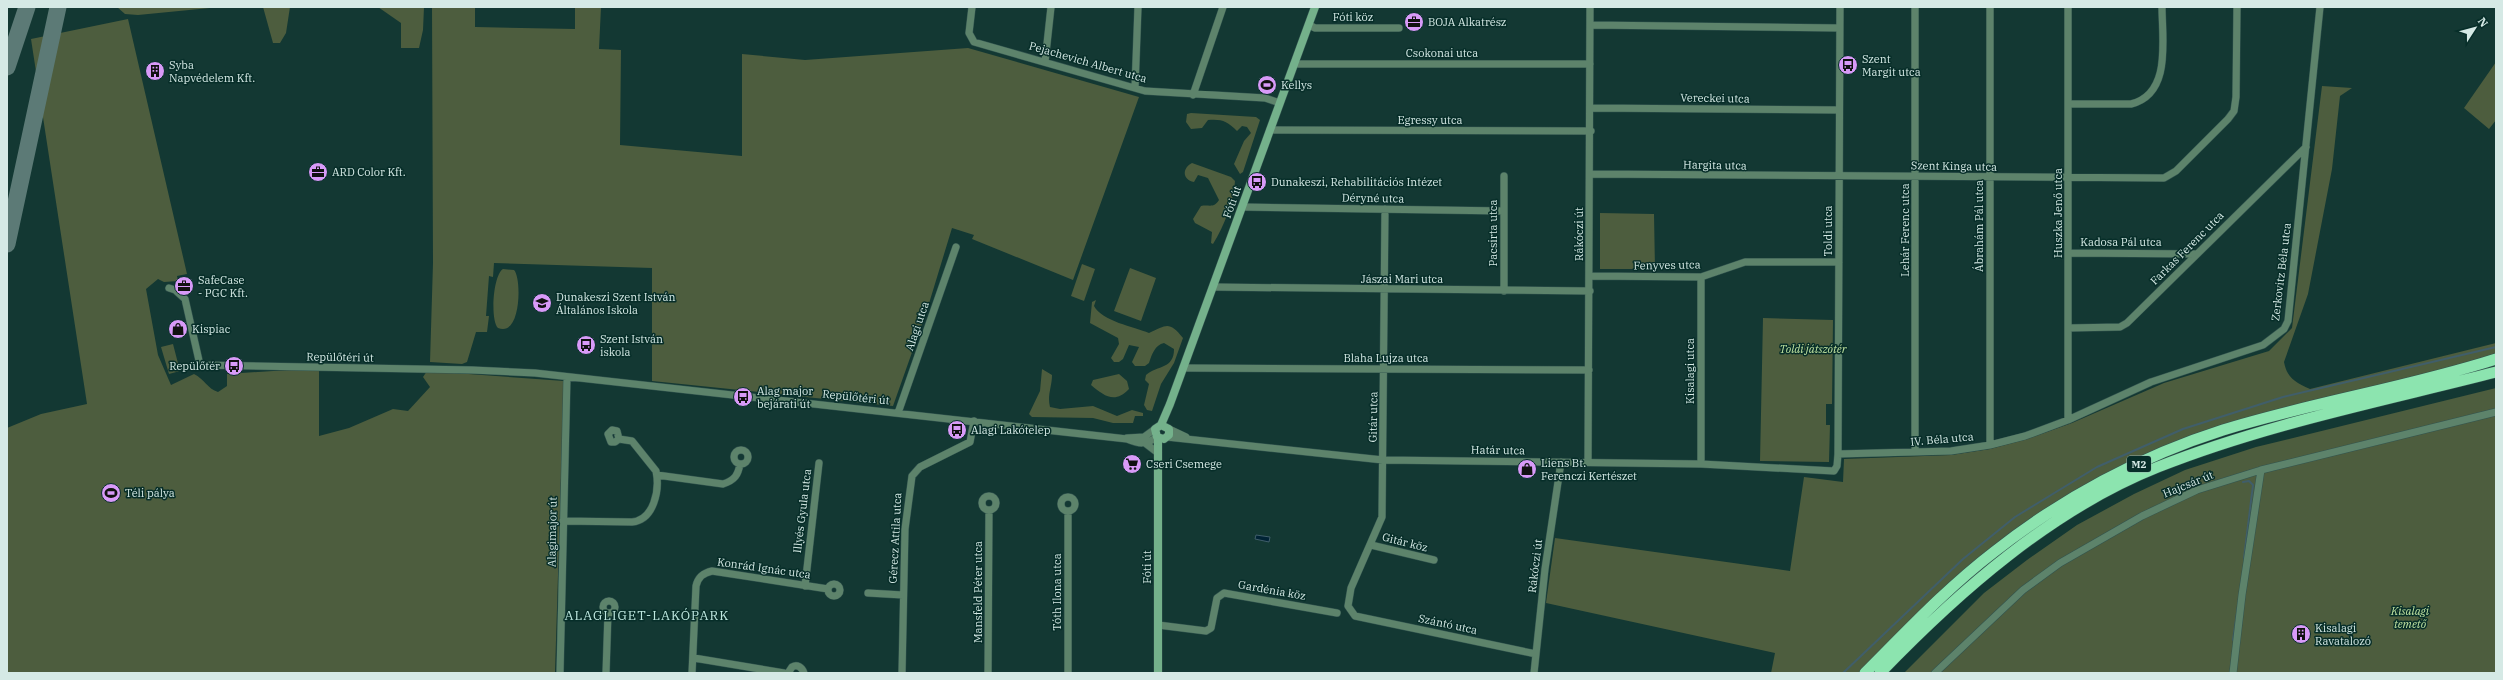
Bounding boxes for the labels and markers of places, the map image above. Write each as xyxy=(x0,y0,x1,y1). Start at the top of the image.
office icon: BOJA Alkatrész xyxy=(1403,11,1425,33)
place label: BOJA Alkatrész xyxy=(1428,15,1507,29)
place label: Szent Margit utca xyxy=(1862,52,1921,79)
bus stop icon: Szent Margit utca xyxy=(1837,54,1859,76)
place label: Syba Napvédelem Kft. xyxy=(169,58,255,85)
building icon: Syba Napvédelem Kft. xyxy=(144,60,166,82)
sports icon: Kellys xyxy=(1256,74,1278,96)
place label: Kellys xyxy=(1281,78,1312,92)
office icon: ARD Color Kft. xyxy=(307,161,329,183)
place label: ARD Color Kft. xyxy=(332,165,406,179)
bus stop icon: Dunakeszi, Rehabilitációs Intézet xyxy=(1246,171,1268,193)
place label: Dunakeszi, Rehabilitációs Intézet xyxy=(1271,175,1442,189)
place label: SafeCase - PGC Kft. xyxy=(198,273,248,300)
office icon: SafeCase - PGC Kft. xyxy=(173,275,195,297)
place label: Dunakeszi Szent István Általános Iskola xyxy=(556,290,675,317)
school or university icon: Dunakeszi Szent István Általános Iskola xyxy=(531,292,553,314)
shop icon: Kispiac xyxy=(167,318,189,340)
place label: Kispiac xyxy=(192,322,231,336)
place label: Szent István iskola xyxy=(600,332,663,359)
bus stop icon: Szent István iskola xyxy=(575,334,597,356)
bus stop icon: Repülőtér xyxy=(223,355,245,377)
place label: Repülőtér xyxy=(169,359,220,373)
place label: Alag major bejárati út xyxy=(757,384,813,411)
bus stop icon: Alag major bejárati út xyxy=(732,386,754,408)
bus stop icon: Alagi Lakótelep xyxy=(946,419,968,441)
place label: Alagi Lakótelep xyxy=(971,423,1051,437)
supermarket icon: Cseri Csemege xyxy=(1121,453,1143,475)
place label: Liens Bt. Ferenczi Kertészet xyxy=(1541,456,1637,483)
place label: Cseri Csemege xyxy=(1146,457,1222,471)
shop icon: Liens Bt. Ferenczi Kertészet xyxy=(1516,458,1538,480)
sports icon: Téli pálya xyxy=(100,482,122,504)
place label: Téli pálya xyxy=(125,486,175,500)
place label: Kisalagi Ravatalozó xyxy=(2315,621,2371,648)
building icon: Kisalagi Ravatalozó xyxy=(2290,623,2312,645)

